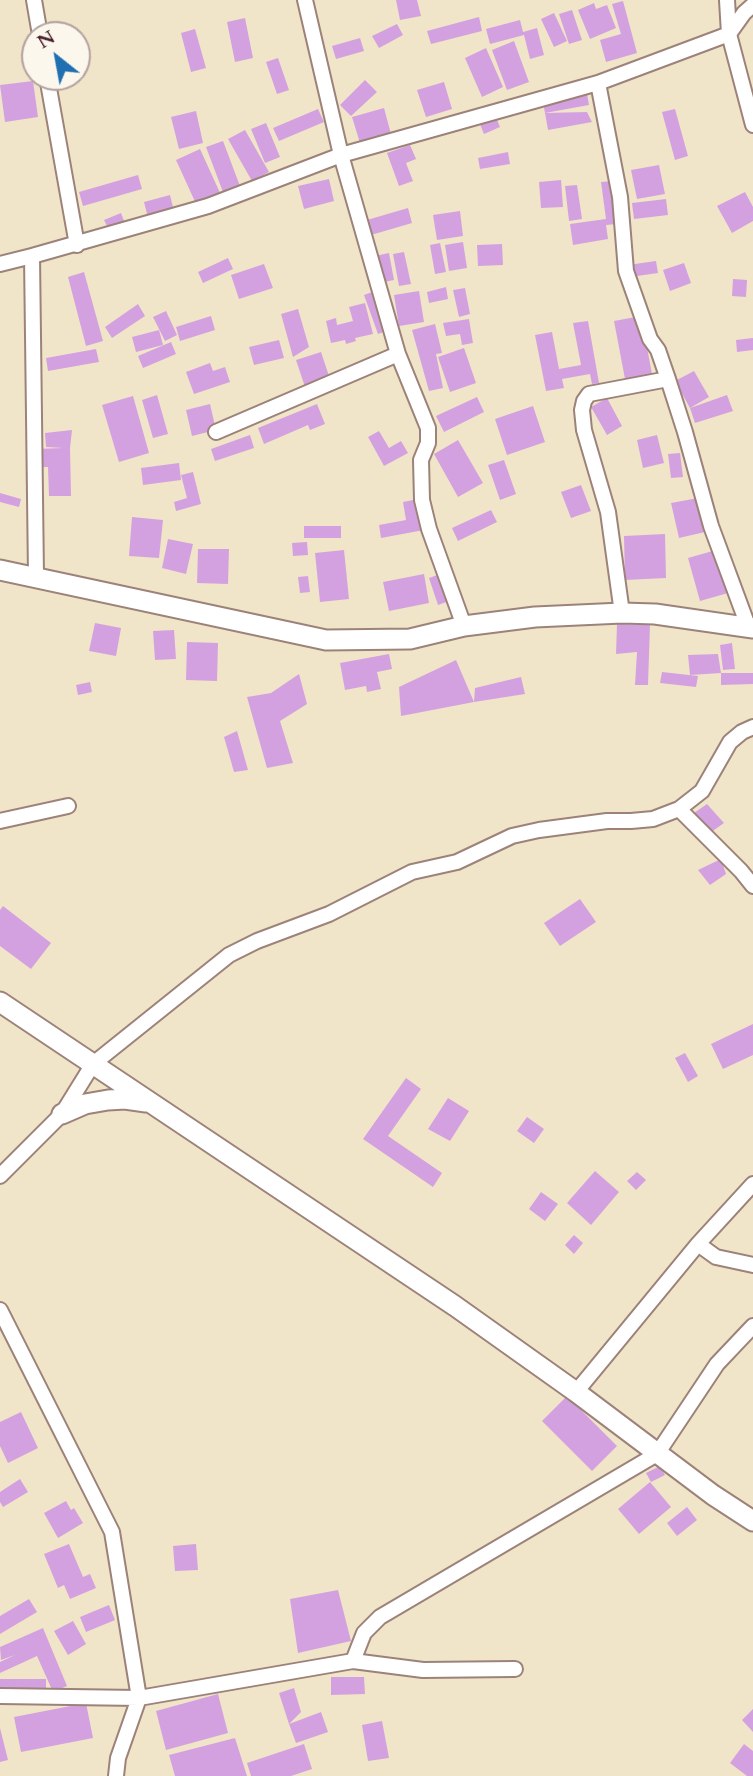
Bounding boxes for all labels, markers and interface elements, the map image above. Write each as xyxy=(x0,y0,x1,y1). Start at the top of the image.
north arrow xyxy=(21,21,91,91)
text: N xyxy=(32,24,60,55)

